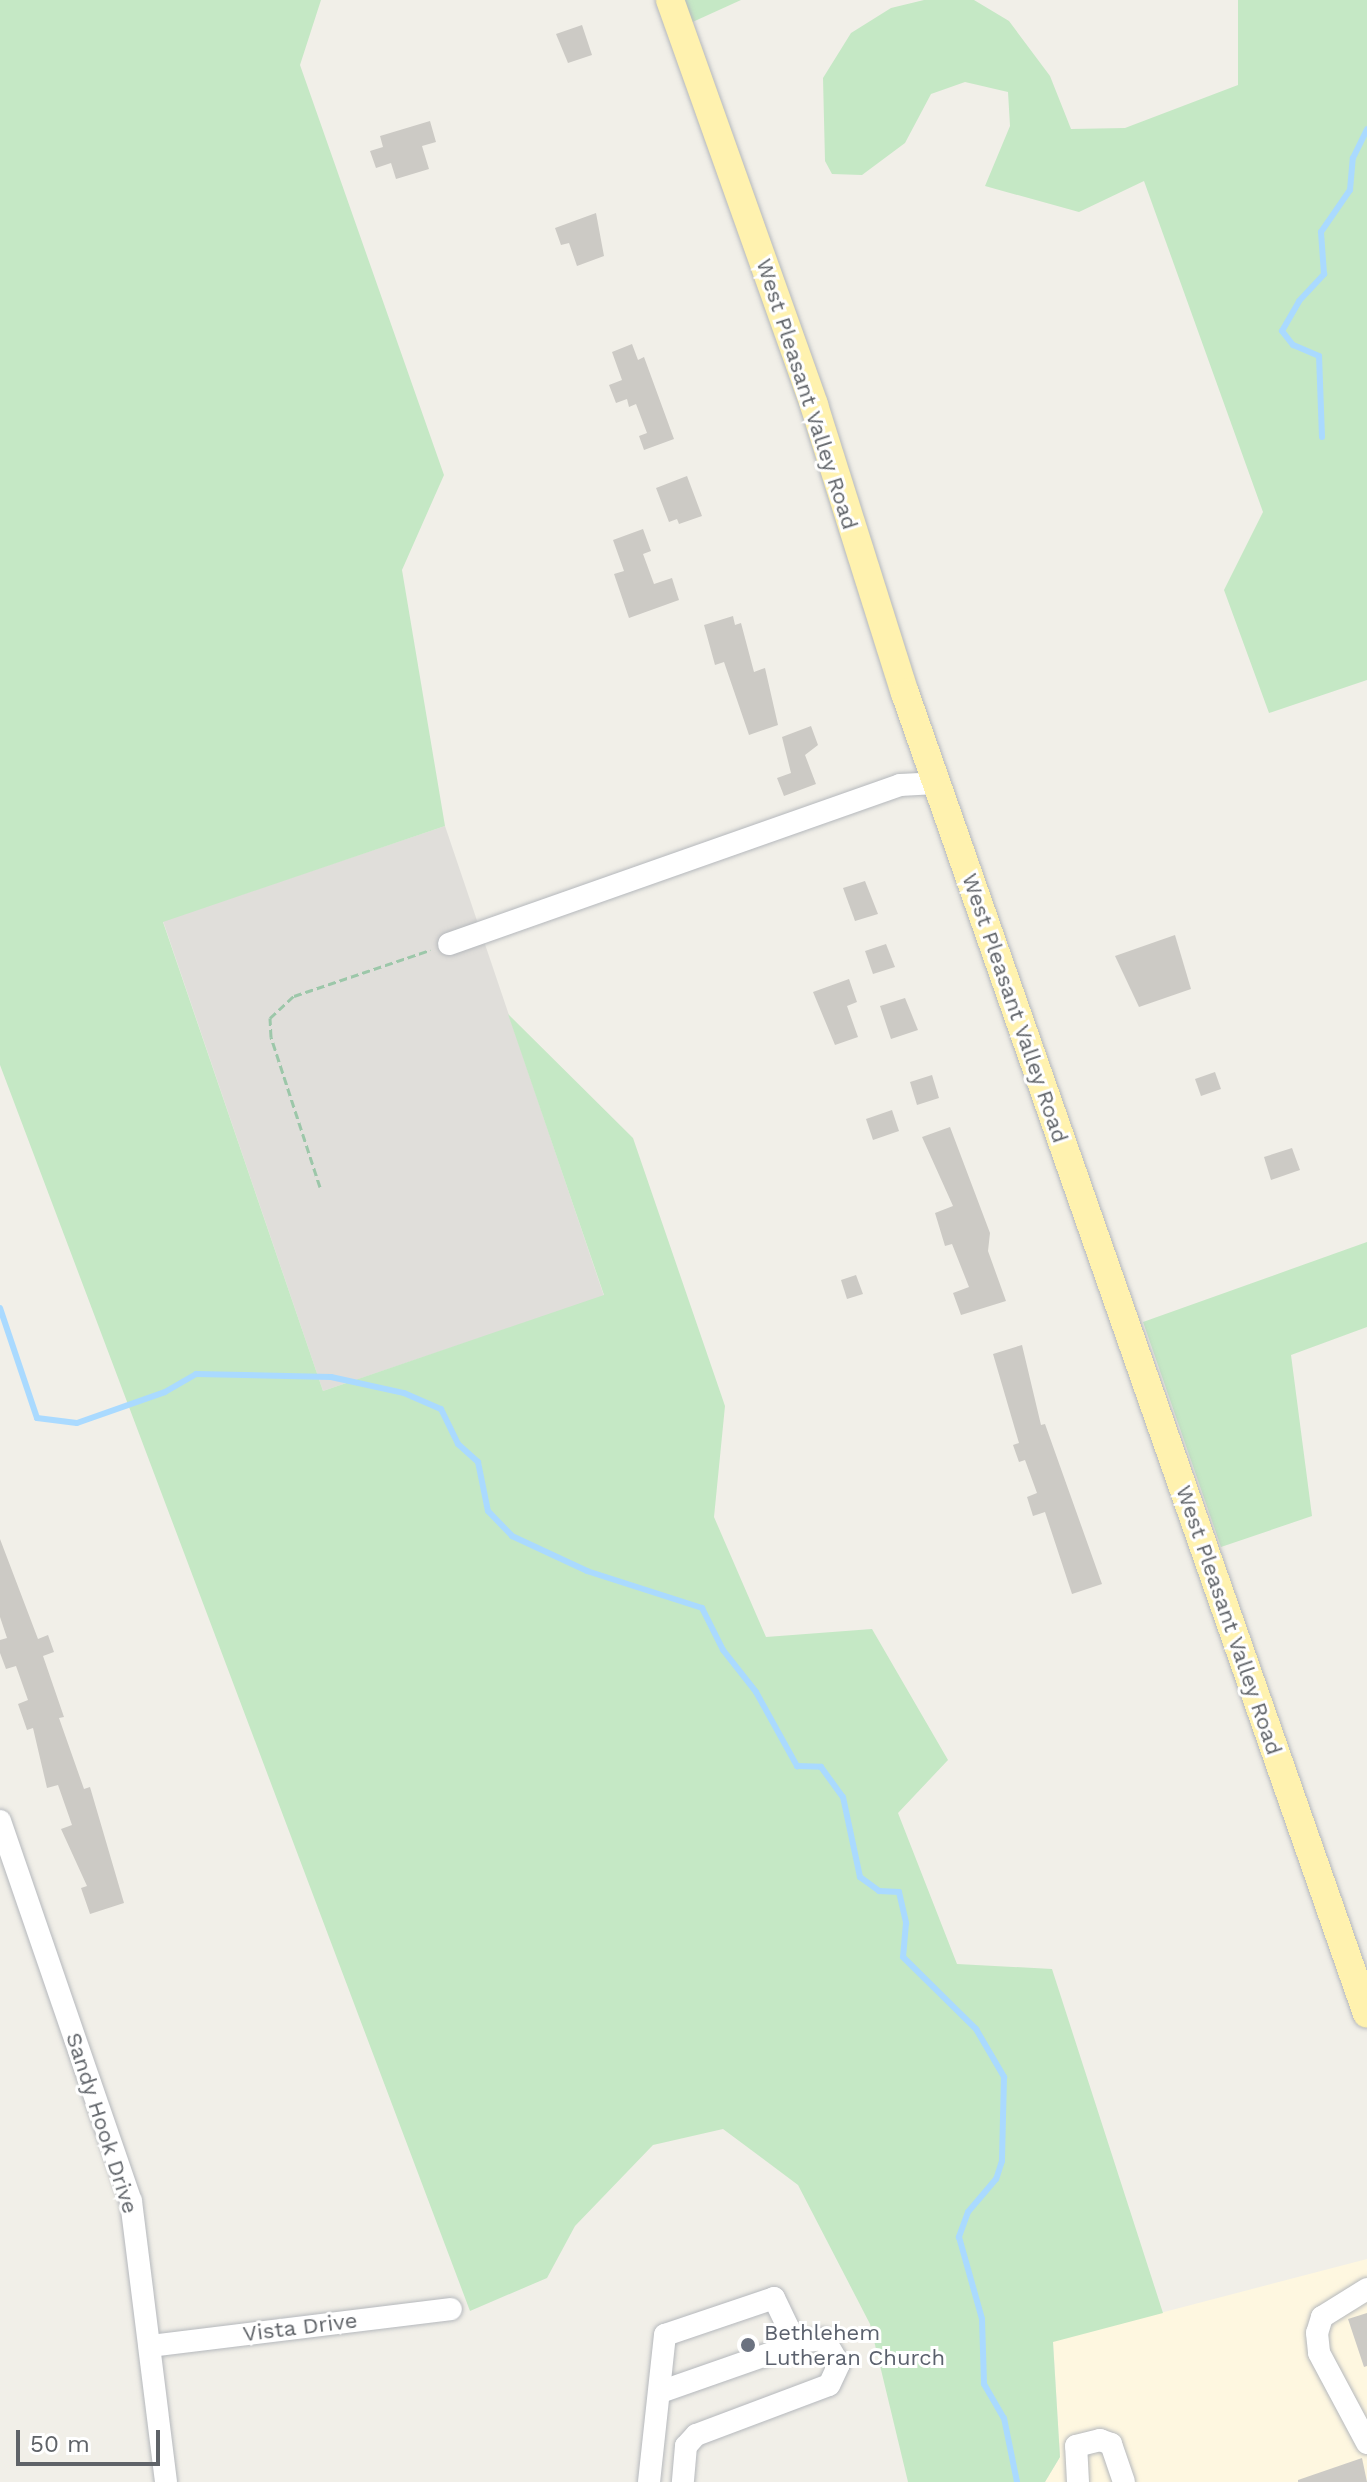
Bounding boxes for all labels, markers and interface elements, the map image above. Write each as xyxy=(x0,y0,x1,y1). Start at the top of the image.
street label: West Pleasant Valley Road xyxy=(750,255,864,533)
street label: West Pleasant Valley Road xyxy=(956,869,1074,1147)
street label: West Pleasant Valley Road xyxy=(1170,1481,1288,1759)
street label: Sandy Hook Drive xyxy=(60,2029,144,2217)
street label: Vista Drive xyxy=(241,2307,359,2347)
place label: Bethlehem Lutheran Church xyxy=(764,2319,945,2370)
marker: Bethlehem Lutheran Church xyxy=(739,2336,757,2354)
scale bar xyxy=(20,2414,164,2464)
text: 50 m xyxy=(30,2430,90,2458)

